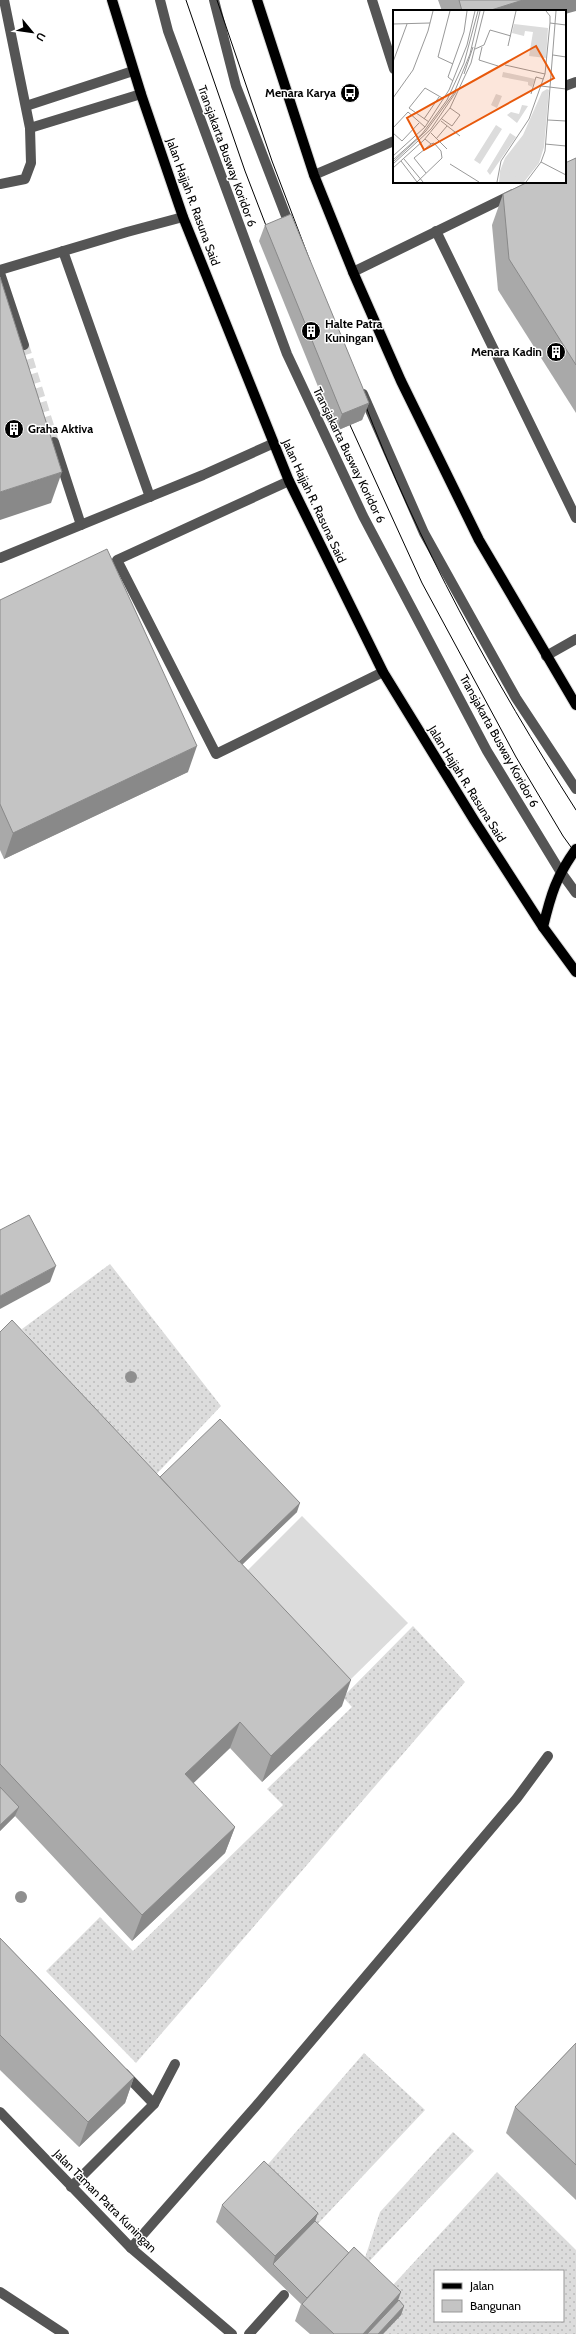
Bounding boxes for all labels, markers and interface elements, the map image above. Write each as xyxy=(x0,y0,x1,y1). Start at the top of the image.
inset map xyxy=(393,10,566,183)
north arrow xyxy=(12,12,52,52)
text: U xyxy=(33,30,49,44)
bus stop icon: Menara Karya xyxy=(339,82,361,104)
street label: Transjakarta Busway Koridor 6 xyxy=(195,83,260,229)
place label: Menara Karya xyxy=(265,85,336,100)
street label: Jalan Hajjah R. Rasuna Said xyxy=(163,135,224,268)
place label: Halte Patra Kuningan xyxy=(325,316,383,345)
building icon: Halte Patra Kuningan xyxy=(300,320,322,342)
building icon: Menara Kadin xyxy=(545,341,567,363)
place label: Menara Kadin xyxy=(471,344,542,359)
street label: Transjakarta Busway Koridor 6 xyxy=(310,384,389,525)
building icon: Graha Aktiva xyxy=(3,418,25,440)
place label: Graha Aktiva xyxy=(28,421,93,436)
street label: Jalan Hajjah R. Rasuna Said xyxy=(279,436,350,565)
street label: Transjakarta Busway Koridor 6 xyxy=(457,672,542,810)
street label: Jalan Hajjah R. Rasuna Said xyxy=(425,722,509,845)
street label: Jalan Taman Patra Kuningan xyxy=(50,2145,160,2255)
legend xyxy=(434,2270,564,2322)
text: Jalan xyxy=(469,2278,494,2293)
text: Bangunan xyxy=(470,2298,521,2313)

